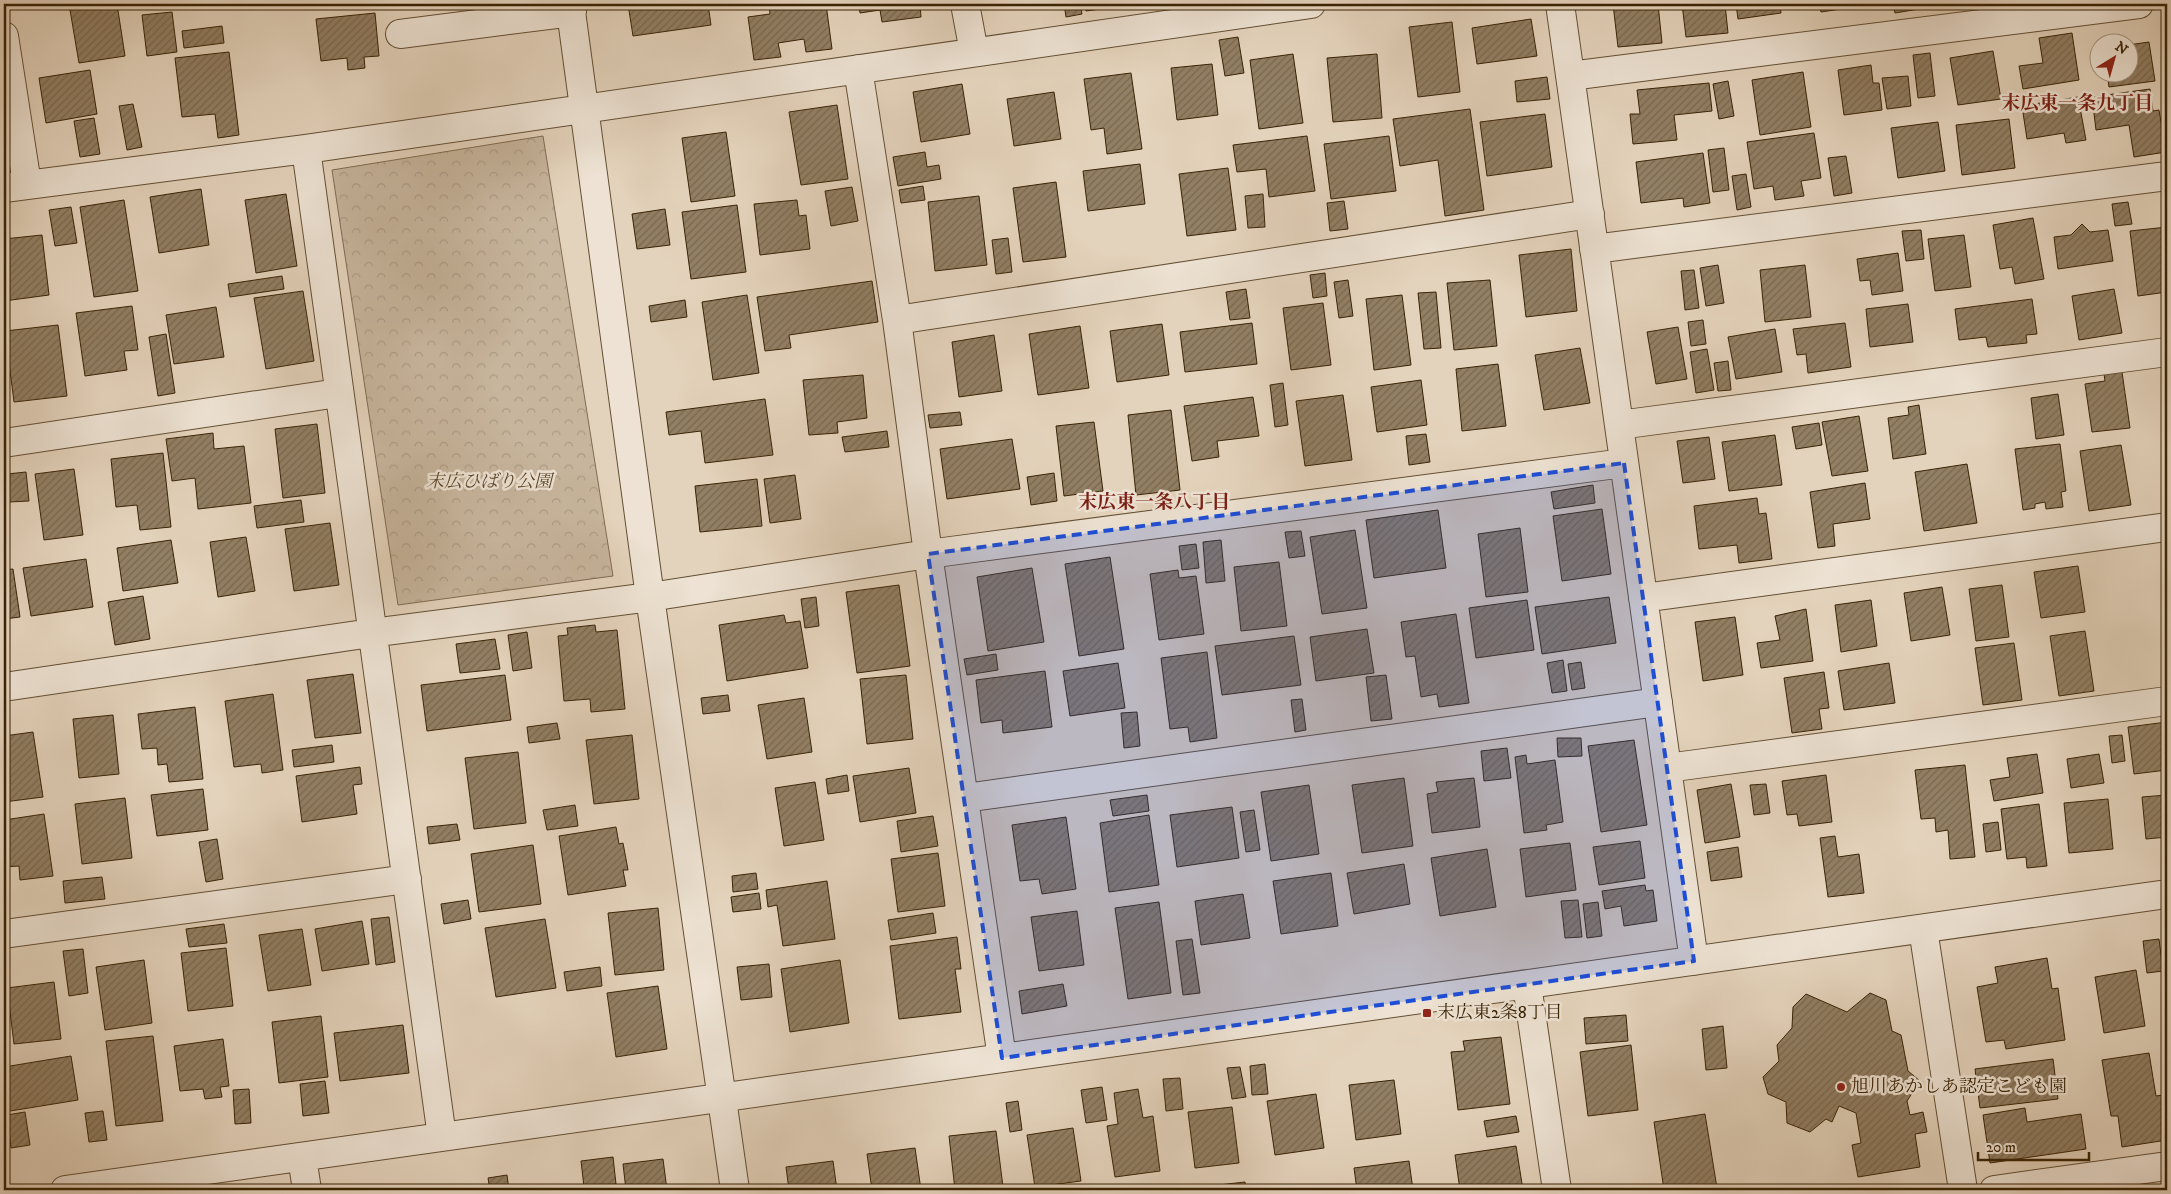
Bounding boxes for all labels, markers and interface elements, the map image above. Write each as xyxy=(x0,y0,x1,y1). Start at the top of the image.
north arrow xyxy=(2088,32,2138,82)
text: N xyxy=(2111,38,2132,59)
district label: 末広東一条九丁目 xyxy=(2001,92,2153,115)
park label: 末広ひばり公園 xyxy=(426,471,555,493)
district label: 末広東一条八丁目 xyxy=(1078,491,1230,514)
place label: 末広東2条8丁目 xyxy=(1437,1002,1563,1024)
marker: 末広東2条8丁目 xyxy=(1421,1007,1433,1019)
place label: 旭川あかしあ認定こども園 xyxy=(1851,1076,2067,1098)
marker: 旭川あかしあ認定こども園 xyxy=(1835,1081,1847,1093)
scale bar xyxy=(1978,1129,2090,1161)
text: 20 m xyxy=(1986,1138,2016,1157)

